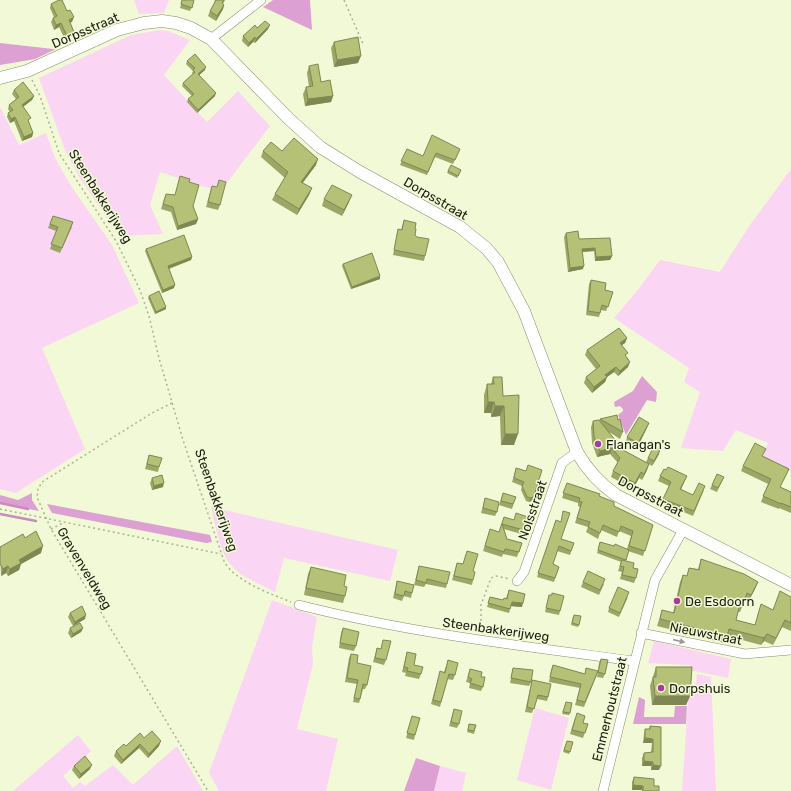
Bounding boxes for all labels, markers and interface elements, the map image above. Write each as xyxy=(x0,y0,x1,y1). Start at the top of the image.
street label: Dorpsstraat xyxy=(49,10,121,51)
street label: Steenbakkerijweg xyxy=(65,147,135,246)
street label: Dorpsstraat xyxy=(401,174,471,223)
place label: Flanagan's xyxy=(606,437,671,453)
marker: Flanagan's xyxy=(593,439,603,449)
street label: Steenbakkerijweg xyxy=(191,447,241,554)
street label: Dorpsstraat xyxy=(616,473,686,520)
street label: Nolsstraat xyxy=(515,478,550,542)
street label: Gravenveldweg xyxy=(53,524,115,613)
place label: De Esdoorn xyxy=(685,594,754,609)
marker: De Esdoorn xyxy=(672,596,682,606)
street label: Steenbakkerijweg xyxy=(441,615,550,645)
street label: Nieuwstraat xyxy=(668,619,743,648)
one-way arrow xyxy=(673,639,685,645)
street label: Emmerhoutstraat xyxy=(589,655,630,763)
place label: Dorpshuis xyxy=(669,681,731,696)
marker: Dorpshuis xyxy=(656,683,666,693)

